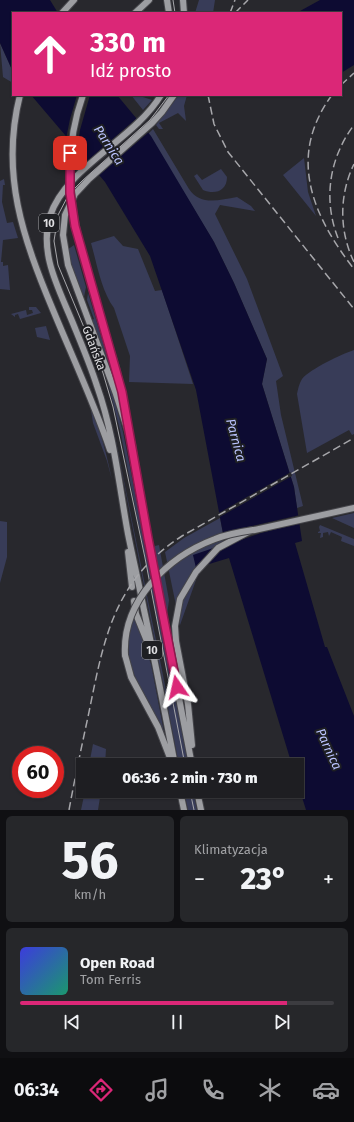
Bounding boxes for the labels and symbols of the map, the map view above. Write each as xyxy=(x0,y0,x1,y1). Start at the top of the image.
water label: Parnica xyxy=(91,123,127,167)
pin xyxy=(53,136,87,170)
road number: 10 xyxy=(39,214,59,232)
street label: Gdańska xyxy=(79,324,109,372)
water label: Parnica xyxy=(223,417,249,463)
road number: 10 xyxy=(142,641,162,659)
position arrow xyxy=(156,666,198,708)
water label: Parnica xyxy=(313,726,345,772)
speed limit sign: 60 xyxy=(12,746,64,798)

